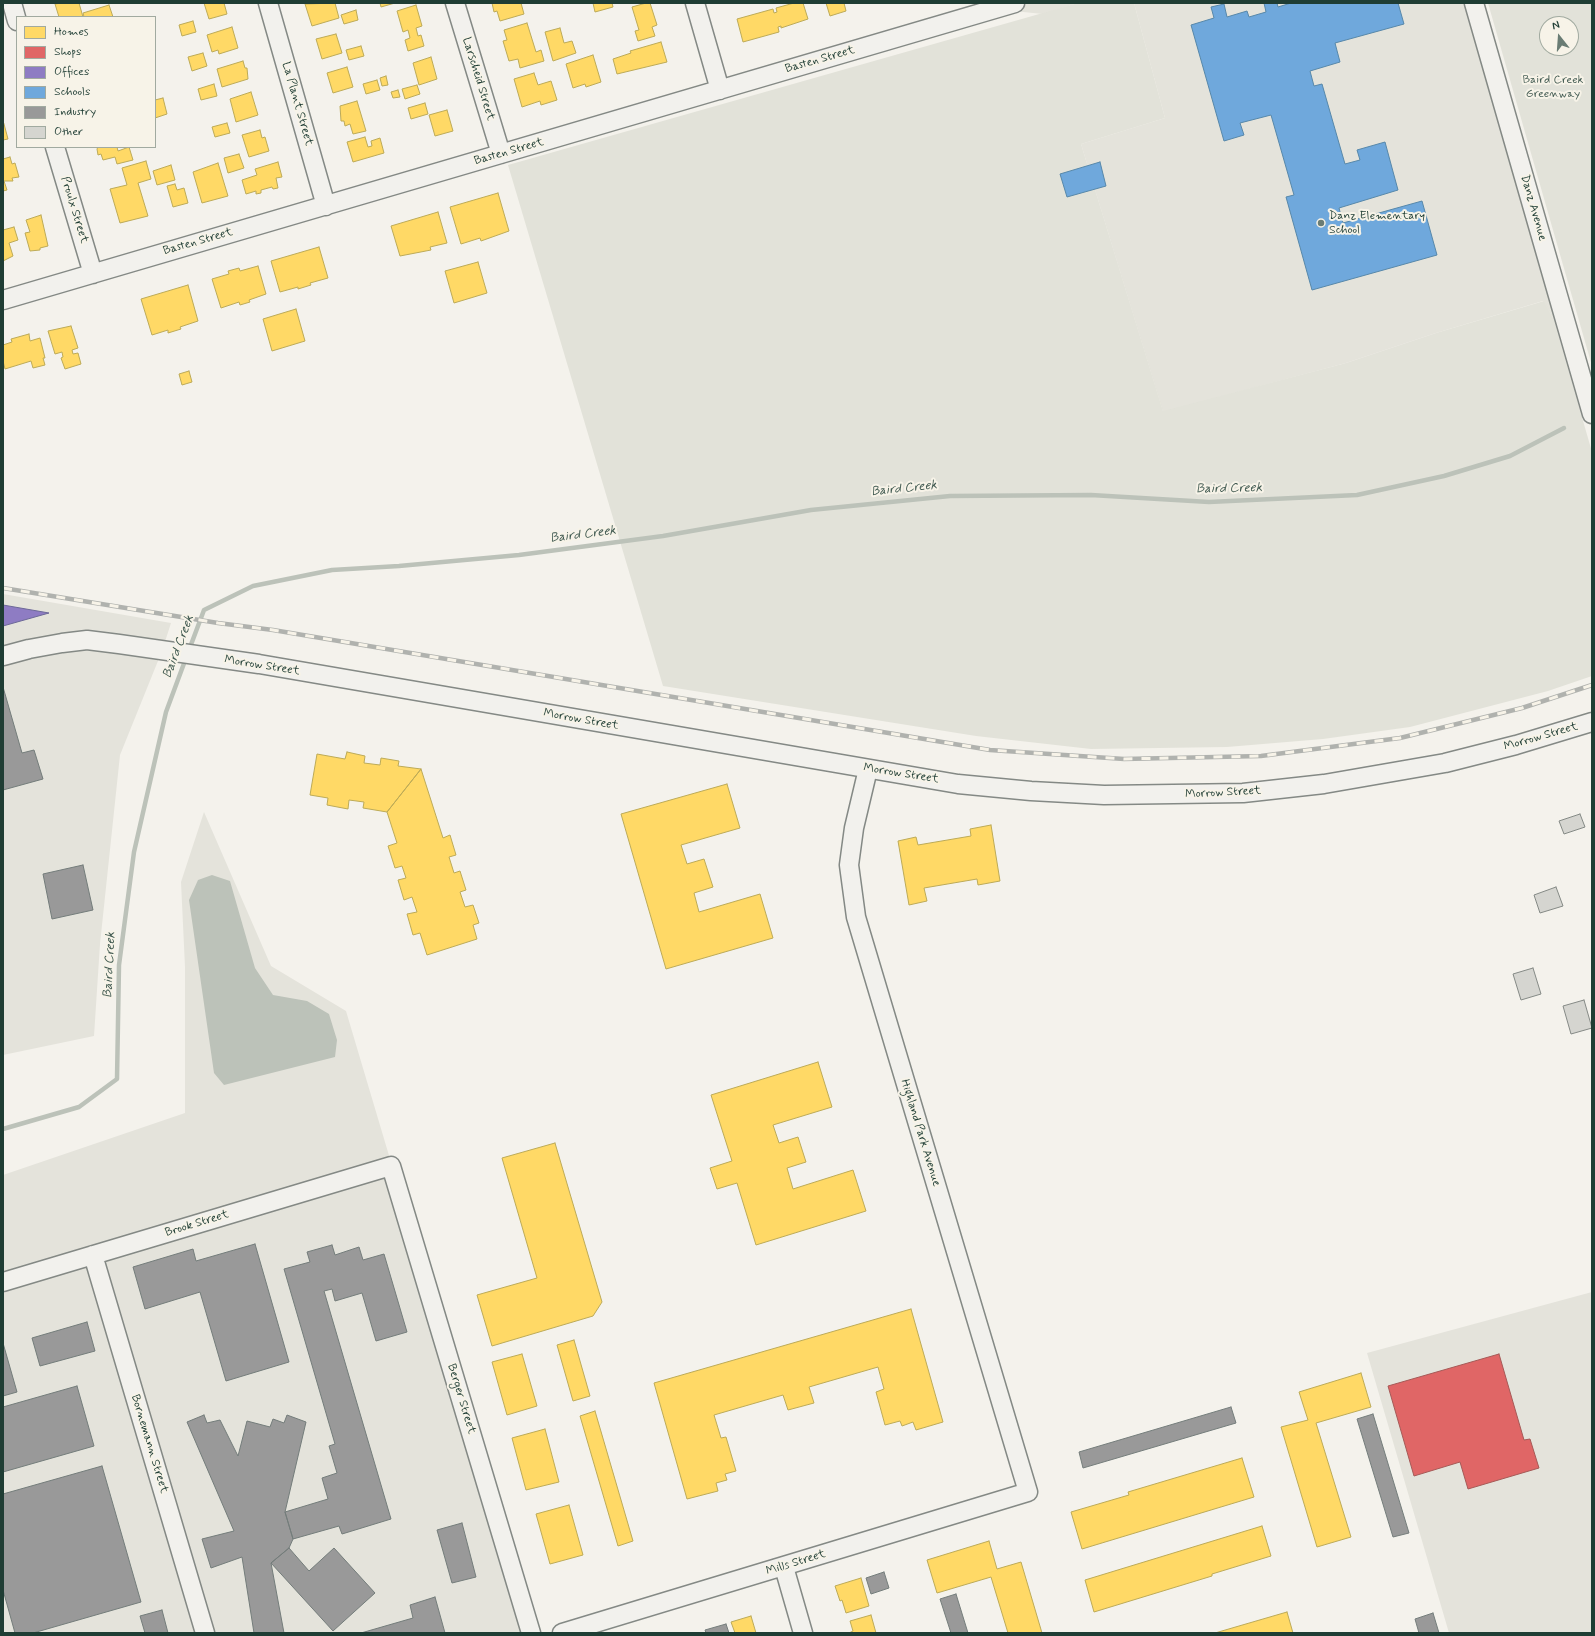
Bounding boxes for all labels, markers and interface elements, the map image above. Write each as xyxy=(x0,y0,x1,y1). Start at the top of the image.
legend xyxy=(16,16,156,148)
north arrow xyxy=(1539,16,1579,56)
text: N xyxy=(1550,18,1561,33)
text: Homes xyxy=(54,24,89,40)
street label: Larscheid Street xyxy=(458,36,498,122)
street label: Basten Street xyxy=(784,43,856,77)
text: Shops xyxy=(54,44,81,60)
street label: La Plant Street xyxy=(278,60,316,148)
text: Offices xyxy=(54,64,89,80)
park label: Baird Creek Greenway xyxy=(1522,73,1584,101)
text: Schools xyxy=(54,84,90,100)
text: Industry xyxy=(54,104,96,120)
text: Other xyxy=(54,124,83,140)
street label: Basten Street xyxy=(473,135,545,169)
street label: Danz Avenue xyxy=(1517,173,1549,243)
street label: Proulx Street xyxy=(57,175,91,245)
place label: Danz Elementary School xyxy=(1329,209,1425,237)
marker: Danz Elementary School xyxy=(1316,218,1326,228)
street label: Basten Street xyxy=(162,225,234,259)
water label: Baird Creek xyxy=(870,478,938,500)
water label: Baird Creek xyxy=(1196,481,1262,497)
water label: Baird Creek xyxy=(549,523,617,547)
water label: Baird Creek xyxy=(160,613,198,681)
street label: Morrow Street xyxy=(223,653,301,679)
street label: Morrow Street xyxy=(542,706,620,734)
street label: Morrow Street xyxy=(1502,720,1580,754)
street label: Morrow Street xyxy=(862,761,940,787)
street label: Morrow Street xyxy=(1185,784,1261,802)
water label: Baird Creek xyxy=(100,932,120,998)
street label: Highland Park Avenue xyxy=(897,1078,943,1188)
street label: Brook Street xyxy=(163,1207,231,1241)
street label: Berger Street xyxy=(444,1362,478,1436)
street label: Bornemann Street xyxy=(127,1393,171,1495)
street label: Mills Street xyxy=(765,1547,827,1579)

